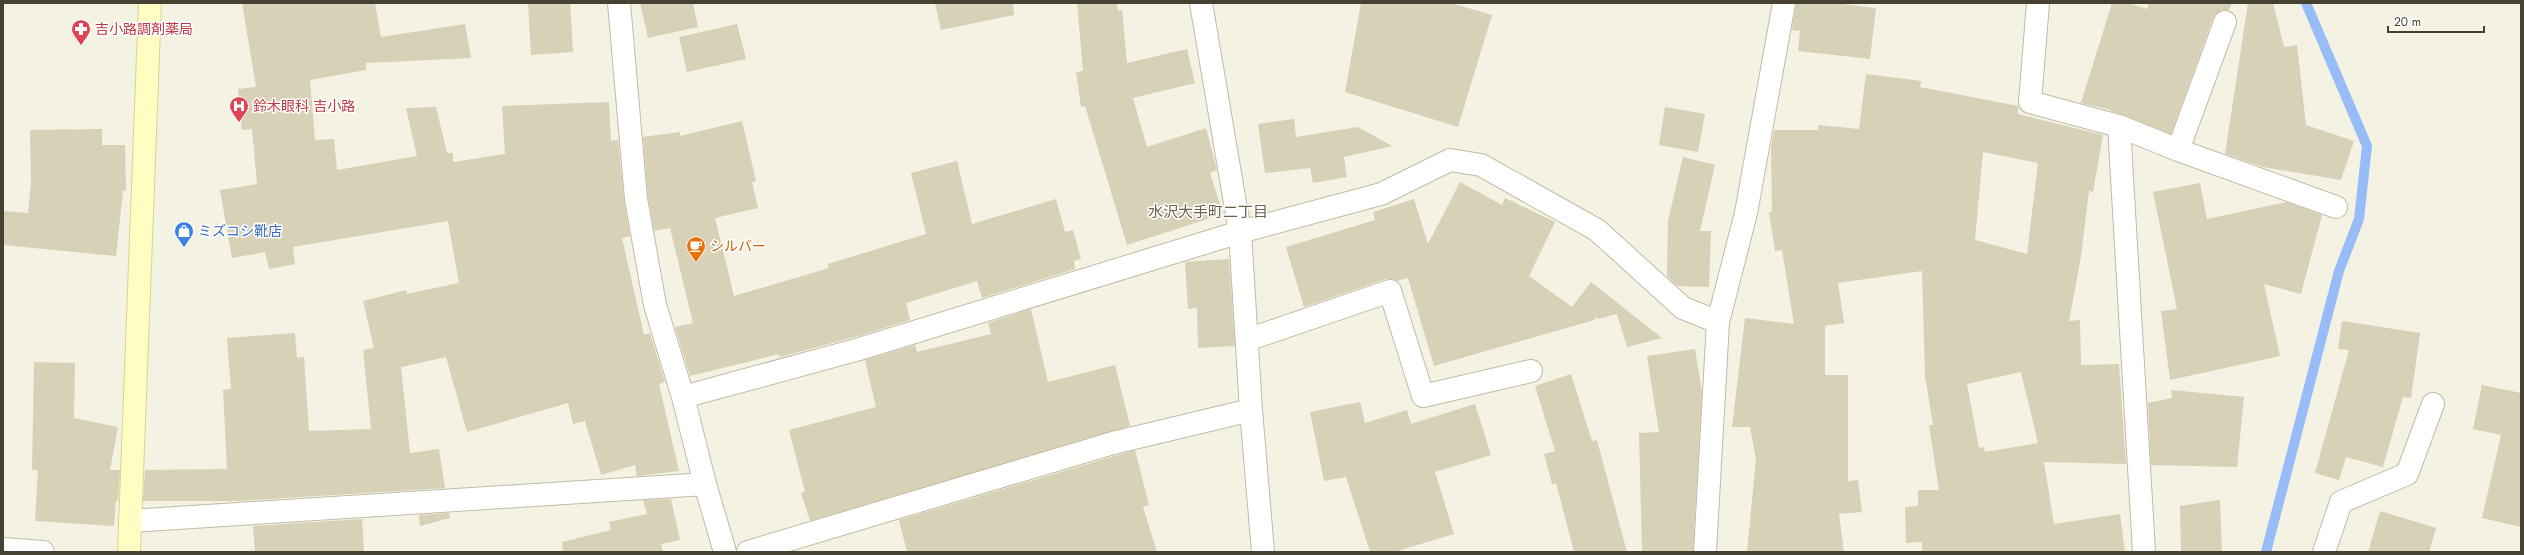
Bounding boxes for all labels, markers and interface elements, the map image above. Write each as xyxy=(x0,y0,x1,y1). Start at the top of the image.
scale bar xyxy=(2388,8,2484,34)
text: 20 m xyxy=(2394,13,2421,31)
pharmacy icon: 吉小路調剤薬局 xyxy=(70,18,92,46)
place label: 吉小路調剤薬局 xyxy=(95,19,193,39)
hospital icon: 鈴木眼科 吉小路 xyxy=(228,95,250,123)
place label: 鈴木眼科 吉小路 xyxy=(253,96,355,116)
district label: 水沢大手町二丁目 xyxy=(1148,201,1268,223)
shop icon: ミズコシ靴店 xyxy=(173,220,195,248)
place label: ミズコシ靴店 xyxy=(198,221,282,241)
cafe icon: シルバー xyxy=(685,235,707,263)
place label: シルバー xyxy=(710,236,766,256)

